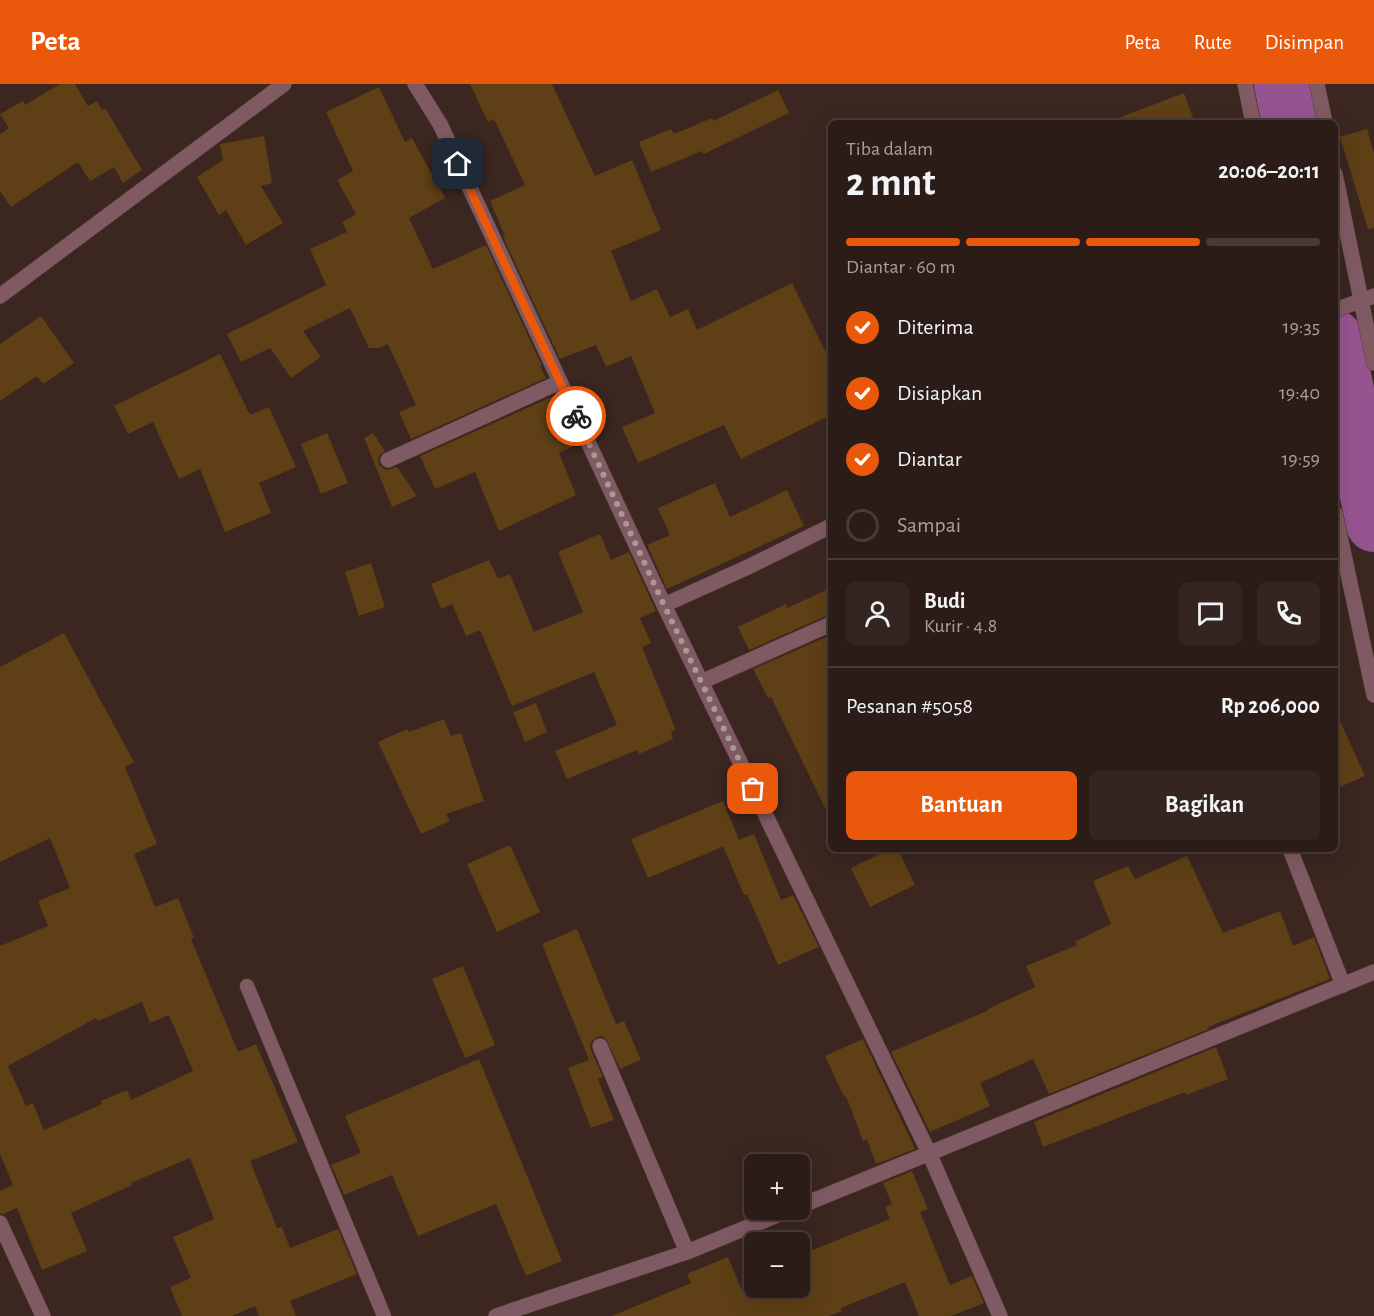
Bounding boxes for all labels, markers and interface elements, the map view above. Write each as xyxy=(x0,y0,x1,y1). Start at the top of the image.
text: Peta xyxy=(30,28,81,56)
text: Peta xyxy=(1125,32,1161,53)
text: Rute xyxy=(1194,32,1232,53)
text: Disimpan xyxy=(1265,32,1344,53)
pin xyxy=(432,138,483,189)
text: Tiba dalam xyxy=(846,139,933,159)
icon: home xyxy=(441,147,474,180)
text: 20:06–20:11 xyxy=(1218,160,1320,182)
text: 2 mnt xyxy=(846,164,935,203)
text: Diantar · 60 m xyxy=(846,257,955,277)
icon: check xyxy=(846,311,879,344)
text: Diterima xyxy=(897,316,974,338)
text: 19:35 xyxy=(1283,317,1320,337)
icon: check xyxy=(846,377,879,410)
text: Disiapkan xyxy=(897,382,982,404)
text: 19:40 xyxy=(1279,383,1320,403)
courier xyxy=(546,386,606,446)
icon: bike xyxy=(560,400,593,433)
icon: check xyxy=(846,443,879,476)
text: Diantar xyxy=(897,448,962,470)
text: 19:59 xyxy=(1281,449,1320,469)
text: Sampai xyxy=(897,514,961,536)
button: person xyxy=(846,582,909,645)
button: chat xyxy=(1179,582,1242,645)
button: phone xyxy=(1257,582,1320,645)
text: Budi xyxy=(924,590,966,612)
text: Kurir · 4.8 xyxy=(924,616,997,636)
text: Pesanan #5058 xyxy=(846,695,973,717)
text: Rp 206,000 xyxy=(1221,695,1320,717)
pin xyxy=(727,763,778,814)
button: Bantuan xyxy=(846,771,1077,840)
button: Bagikan xyxy=(1089,771,1320,840)
icon: bag xyxy=(736,772,769,805)
map controls xyxy=(744,1154,810,1298)
button: + xyxy=(744,1154,810,1220)
button: − xyxy=(744,1232,810,1298)

